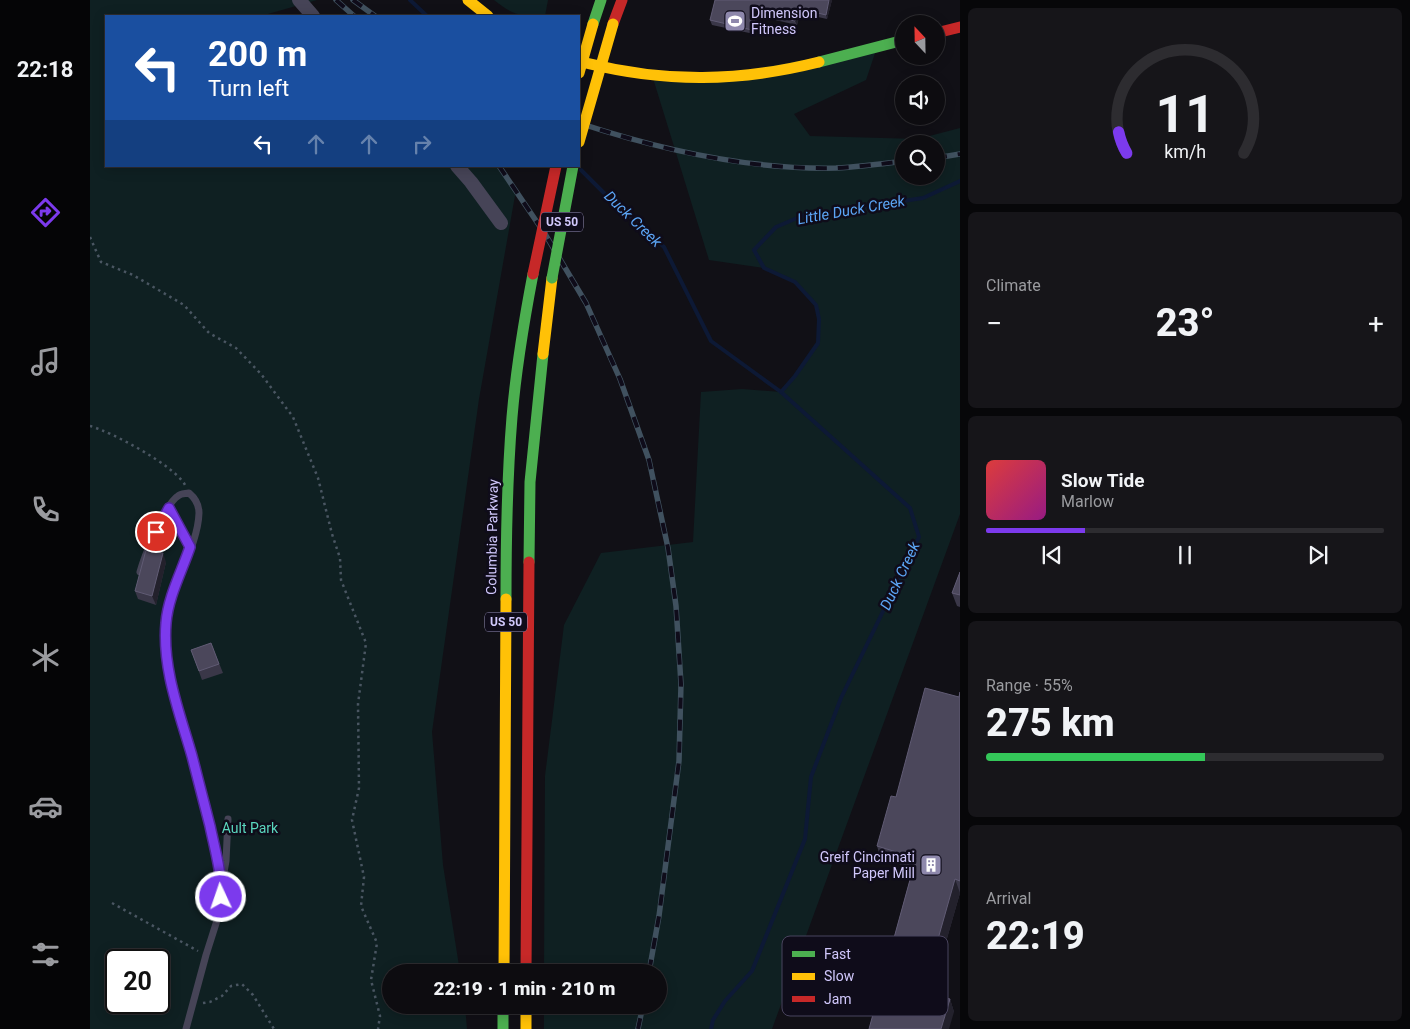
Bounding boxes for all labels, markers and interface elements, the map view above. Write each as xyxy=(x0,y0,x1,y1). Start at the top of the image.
place label: Dimension Fitness xyxy=(751,5,817,37)
sports icon: Dimension Fitness xyxy=(723,9,747,33)
north arrow xyxy=(895,15,945,65)
map controls xyxy=(895,15,945,185)
text: 200 m xyxy=(208,34,307,75)
icon: left xyxy=(125,35,190,100)
text: 22:18 xyxy=(17,57,73,82)
button: sound xyxy=(895,75,945,125)
text: Turn left xyxy=(208,76,289,101)
text: 11 xyxy=(1155,84,1215,145)
icon: left xyxy=(249,130,277,158)
icon: ahead xyxy=(302,130,330,158)
icon: ahead xyxy=(355,130,383,158)
icon: right xyxy=(408,130,436,158)
button: search xyxy=(895,135,945,185)
text: km/h xyxy=(1164,141,1206,162)
water label: Duck Creek xyxy=(600,187,666,251)
water label: Little Duck Creek xyxy=(796,192,907,228)
icon: directions xyxy=(28,195,63,230)
road number: US 50 xyxy=(541,212,583,232)
text: Climate xyxy=(986,276,1041,295)
text: 23° xyxy=(1156,301,1214,345)
text: − xyxy=(986,307,1002,340)
text: + xyxy=(1368,307,1384,340)
icon: music xyxy=(28,344,63,379)
text: Slow Tide xyxy=(1061,469,1144,492)
street label: Columbia Parkway xyxy=(483,479,501,595)
icon: phone xyxy=(28,492,63,527)
text: Marlow xyxy=(1061,492,1114,511)
pin xyxy=(135,511,177,553)
icon: arrive xyxy=(142,518,170,546)
water label: Duck Creek xyxy=(876,538,924,613)
icon: previous xyxy=(1038,541,1066,569)
icon: pause xyxy=(1171,541,1199,569)
icon: next xyxy=(1304,541,1332,569)
road number: US 50 xyxy=(485,612,527,632)
icon: climate xyxy=(28,640,63,675)
text: Range · 55% xyxy=(986,676,1073,695)
text: 275 km xyxy=(986,701,1115,745)
icon: car xyxy=(28,789,63,824)
park label: Ault Park xyxy=(222,820,279,836)
place label: Greif Cincinnati Paper Mill xyxy=(820,849,915,881)
building icon: Greif Cincinnati Paper Mill xyxy=(919,853,943,877)
position arrow xyxy=(194,870,246,922)
text: Arrival xyxy=(986,889,1031,908)
text: 22:19 xyxy=(986,914,1085,958)
legend xyxy=(782,936,948,1016)
icon: filters xyxy=(28,937,63,972)
text: Fast xyxy=(824,946,851,962)
speed limit sign: 20 xyxy=(105,949,170,1014)
text: Slow xyxy=(824,968,855,984)
text: 22:19 · 1 min · 210 m xyxy=(433,977,616,1000)
text: Jam xyxy=(824,991,852,1007)

